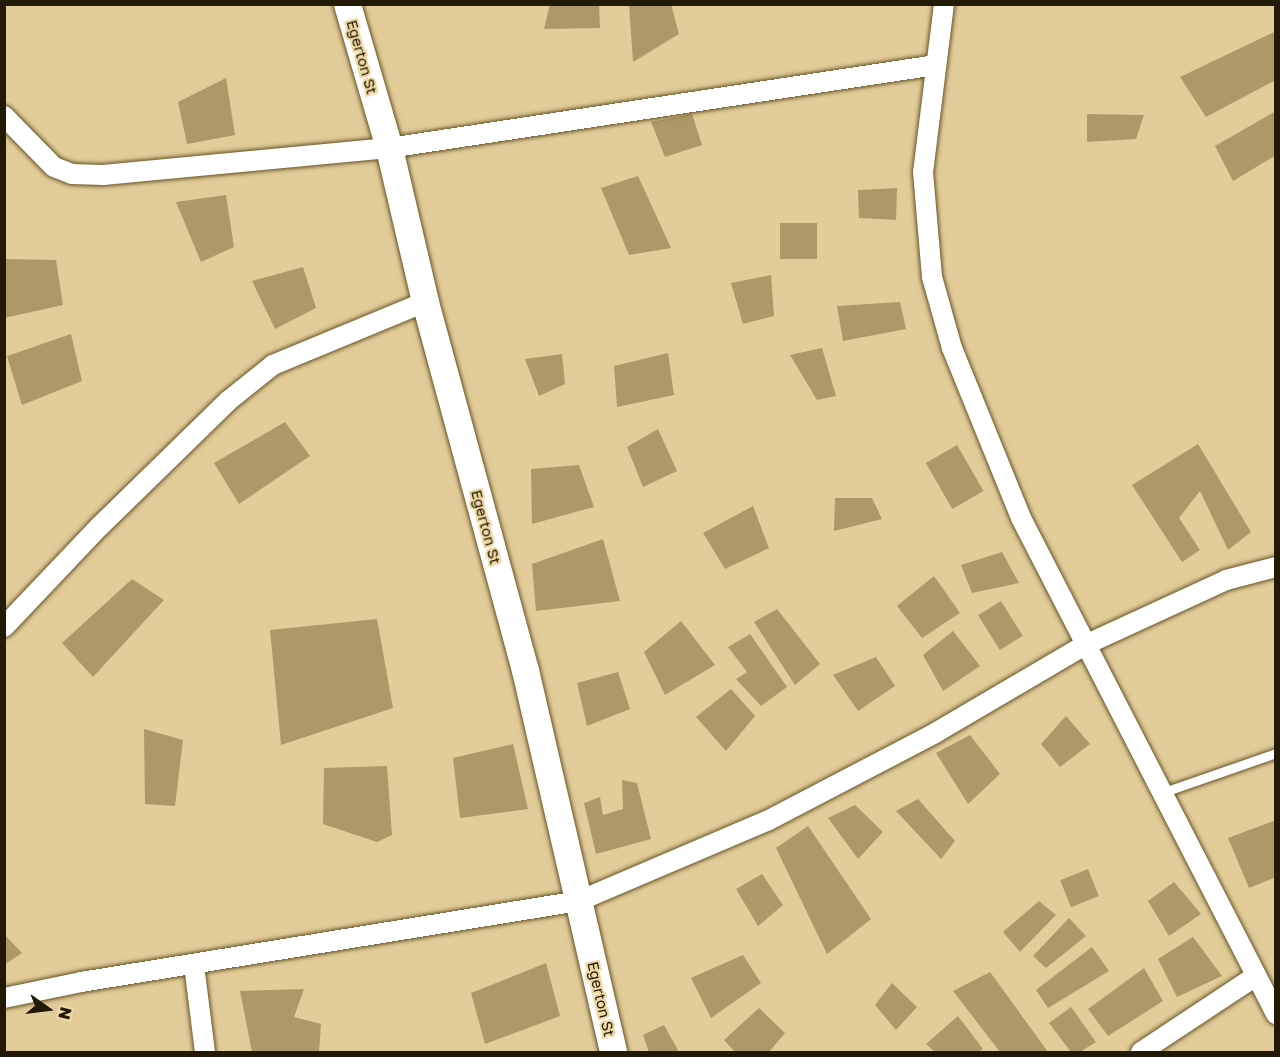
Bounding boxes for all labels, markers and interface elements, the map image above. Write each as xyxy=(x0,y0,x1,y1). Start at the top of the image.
street label: Egerton St xyxy=(343,18,381,96)
street label: Egerton St xyxy=(467,488,505,566)
street label: Egerton St xyxy=(584,960,618,1038)
north arrow xyxy=(18,979,78,1039)
text: N xyxy=(54,1005,77,1022)

